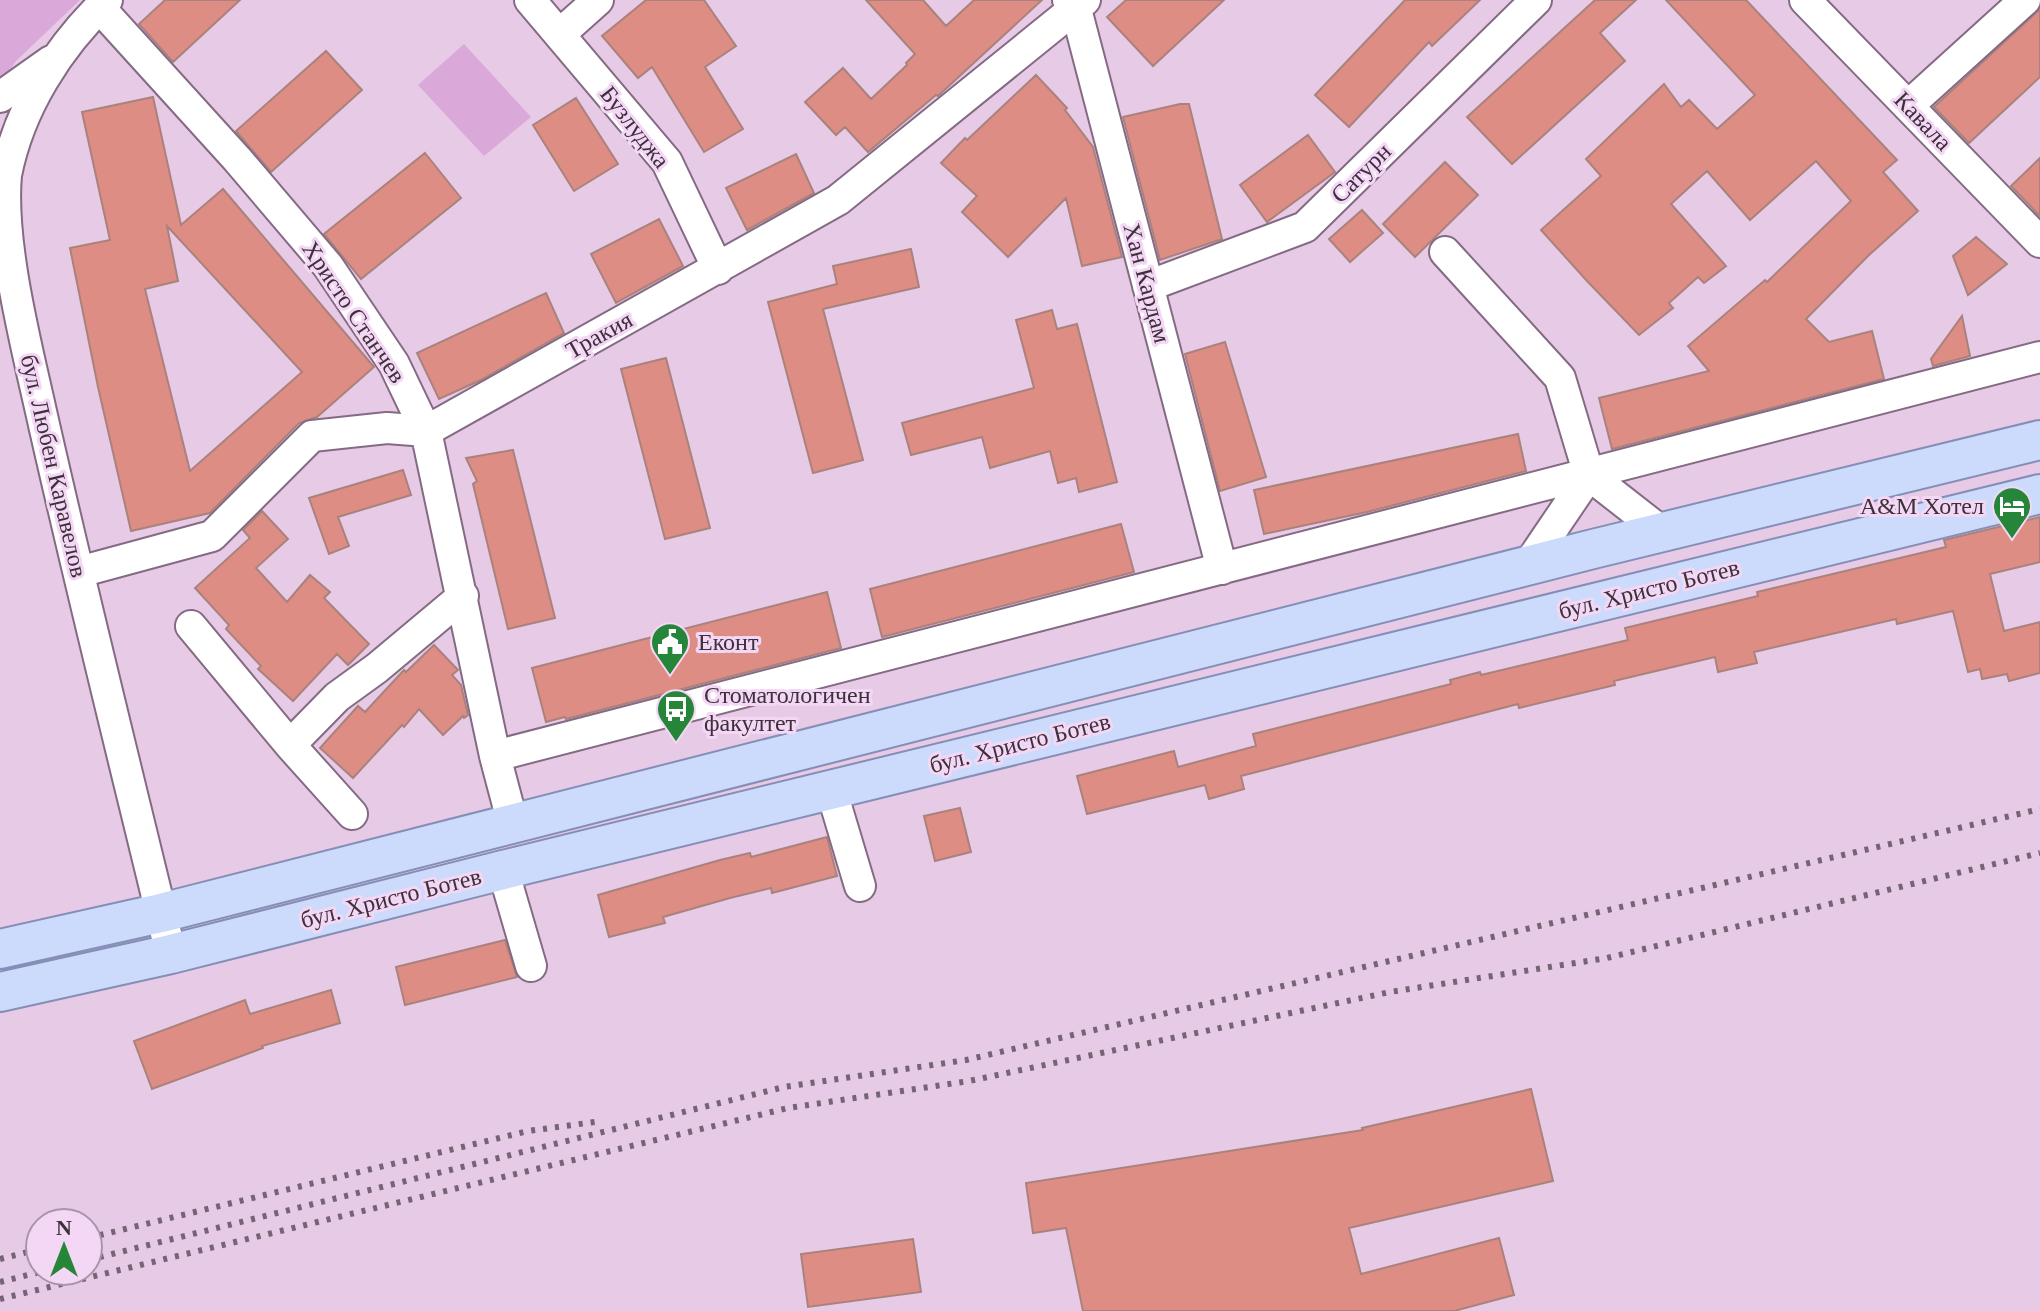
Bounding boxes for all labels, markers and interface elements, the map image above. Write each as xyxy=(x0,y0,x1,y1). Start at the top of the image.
street label: Бузлуджа xyxy=(595,81,675,173)
street label: Кавала xyxy=(1889,86,1957,156)
street label: Сатурн xyxy=(1326,138,1396,208)
street label: Хан Кардам xyxy=(1119,220,1175,346)
street label: Христо Станчев xyxy=(297,236,411,388)
street label: Тракия xyxy=(561,306,637,364)
street label: бул. Любен Каравелов xyxy=(16,352,92,580)
hotel icon: A&M Хотел xyxy=(1991,485,2033,540)
place label: A&M Хотел xyxy=(1860,493,1984,519)
street label: бул. Христо Ботев xyxy=(1556,554,1742,624)
public building icon: Еконт xyxy=(649,621,691,676)
place label: Еконт xyxy=(698,629,759,655)
place label: Стоматологичен факултет xyxy=(704,682,871,736)
bus stop icon: Стоматологичен факултет xyxy=(655,688,697,743)
street label: бул. Христо Ботев xyxy=(927,708,1113,778)
street label: бул. Христо Ботев xyxy=(298,863,484,933)
north arrow xyxy=(24,1207,104,1287)
text: N xyxy=(56,1215,72,1240)

